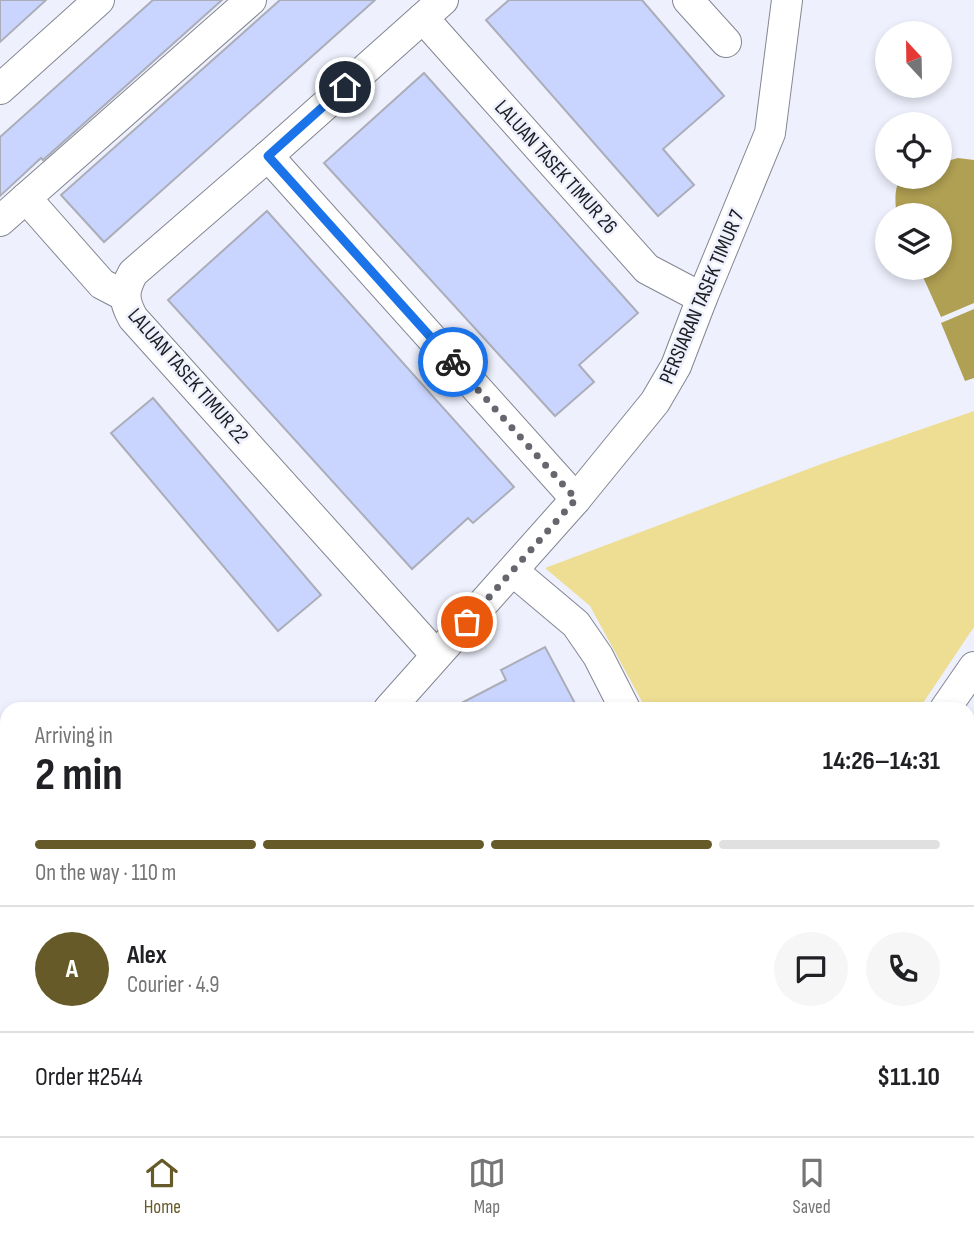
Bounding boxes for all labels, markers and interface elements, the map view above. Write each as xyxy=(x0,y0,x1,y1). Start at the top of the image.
north arrow xyxy=(875,21,952,98)
map controls xyxy=(875,21,952,280)
pin xyxy=(315,57,375,117)
icon: home xyxy=(326,68,364,106)
street label: LALUAN TASEK TIMUR 26 xyxy=(489,95,623,239)
button: locate xyxy=(875,112,952,189)
button: layers xyxy=(875,203,952,280)
street label: PERSIARAN TASEK TIMUR 7 xyxy=(654,206,750,388)
street label: LALUAN TASEK TIMUR 22 xyxy=(123,303,253,449)
courier xyxy=(418,327,488,397)
icon: bike xyxy=(434,343,472,381)
pin xyxy=(437,592,497,652)
icon: bag xyxy=(448,603,486,641)
text: Arriving in xyxy=(35,722,113,750)
text: 14:26–14:31 xyxy=(823,746,940,777)
text: 2 min xyxy=(35,748,123,803)
text: On the way · 110 m xyxy=(35,859,176,887)
button: chat xyxy=(774,932,848,1006)
button: phone xyxy=(866,932,940,1006)
text: Alex xyxy=(127,940,167,971)
text: A xyxy=(66,954,78,985)
text: Courier · 4.9 xyxy=(127,971,219,999)
text: Order #2544 xyxy=(35,1062,143,1093)
text: $11.10 xyxy=(877,1062,940,1093)
tab: Home xyxy=(143,1154,181,1219)
tab: Map xyxy=(468,1154,506,1219)
tab: Saved xyxy=(793,1154,831,1219)

